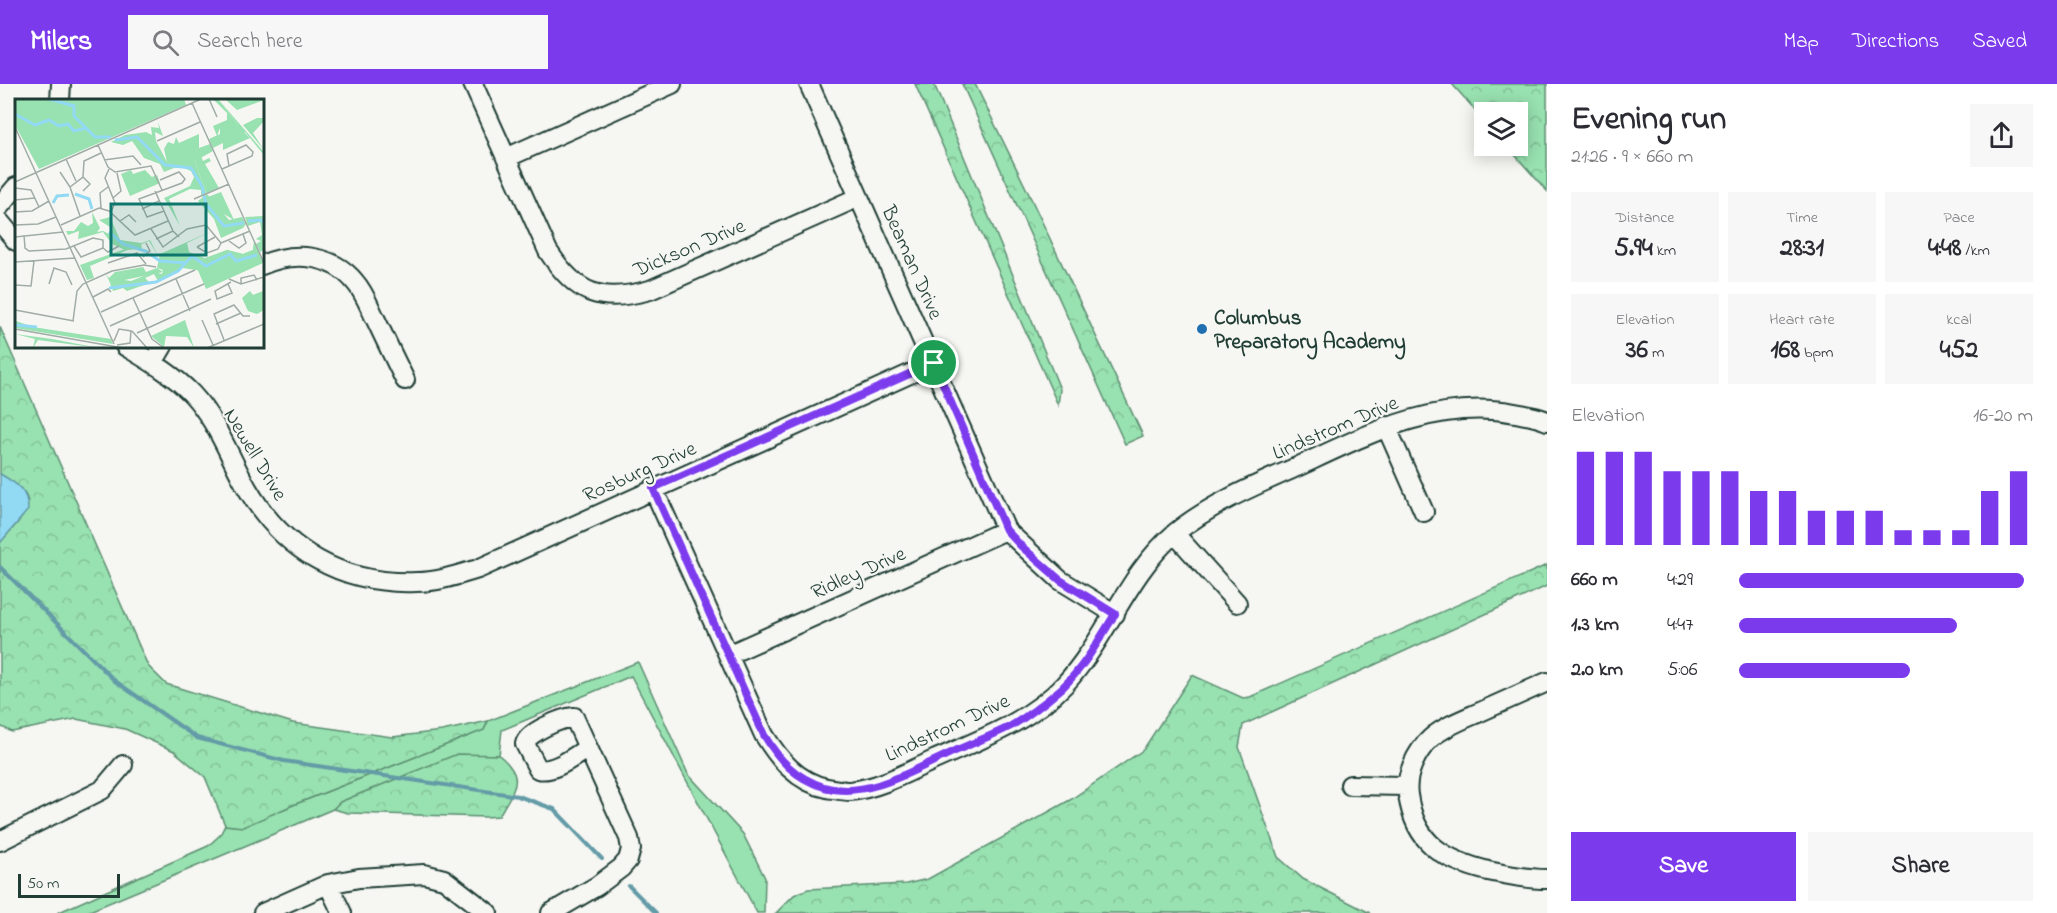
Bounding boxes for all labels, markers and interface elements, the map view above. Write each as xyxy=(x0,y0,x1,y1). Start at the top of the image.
search box xyxy=(128,15,548,69)
text: Milers xyxy=(30,22,92,63)
icon: search xyxy=(149,26,182,59)
text: Search here xyxy=(197,26,303,58)
text: Map xyxy=(1783,27,1819,57)
text: Directions xyxy=(1852,27,1939,57)
text: Saved xyxy=(1972,27,2027,57)
text: Evening run xyxy=(1571,96,1726,144)
inset map xyxy=(15,99,264,348)
map controls xyxy=(1474,102,1528,156)
button: layers xyxy=(1474,102,1528,156)
button: share xyxy=(1970,104,2033,167)
text: 21:26 · 9 × 660 m xyxy=(1571,143,1693,172)
street label: Beaman Drive xyxy=(872,200,950,325)
text: Distance xyxy=(1616,206,1674,230)
text: Time xyxy=(1786,206,1818,230)
text: Pace xyxy=(1943,206,1975,230)
street label: Dickson Drive xyxy=(628,212,751,286)
text: 5.94 xyxy=(1614,230,1653,268)
text: 28:31 xyxy=(1780,230,1824,268)
text: 4:48 xyxy=(1928,230,1962,268)
text: km xyxy=(1653,239,1676,263)
text: /km xyxy=(1962,239,1990,263)
place label: Columbus Preparatory Academy xyxy=(1214,304,1406,360)
text: Elevation xyxy=(1616,308,1674,332)
text: Heart rate xyxy=(1769,308,1835,332)
text: kcal xyxy=(1946,308,1972,332)
marker: Columbus Preparatory Academy xyxy=(1195,322,1209,336)
text: 36 xyxy=(1626,332,1648,370)
text: 168 xyxy=(1770,332,1800,370)
text: 452 xyxy=(1940,332,1978,370)
pin xyxy=(908,337,959,388)
text: m xyxy=(1648,341,1664,365)
text: bpm xyxy=(1800,341,1834,365)
icon: arrive xyxy=(917,346,950,379)
street label: Lindstrom Drive xyxy=(1268,389,1404,469)
text: Elevation xyxy=(1571,402,1645,431)
text: 16–20 m xyxy=(1973,402,2033,431)
street label: Newell Drive xyxy=(215,403,294,507)
street label: Rosburg Drive xyxy=(578,434,703,513)
street label: Ridley Drive xyxy=(807,539,912,610)
text: 660 m xyxy=(1571,566,1618,595)
text: 4:29 xyxy=(1667,566,1693,595)
text: 1.3 km xyxy=(1571,611,1619,640)
text: 4:47 xyxy=(1667,611,1693,640)
text: 2.0 km xyxy=(1571,656,1623,685)
text: 5:06 xyxy=(1667,656,1698,685)
street label: Lindstrom Drive xyxy=(881,687,1016,771)
button: Save xyxy=(1571,832,1796,901)
button: Share xyxy=(1808,832,2033,901)
scale bar xyxy=(18,871,120,898)
text: 50 m xyxy=(27,872,59,896)

